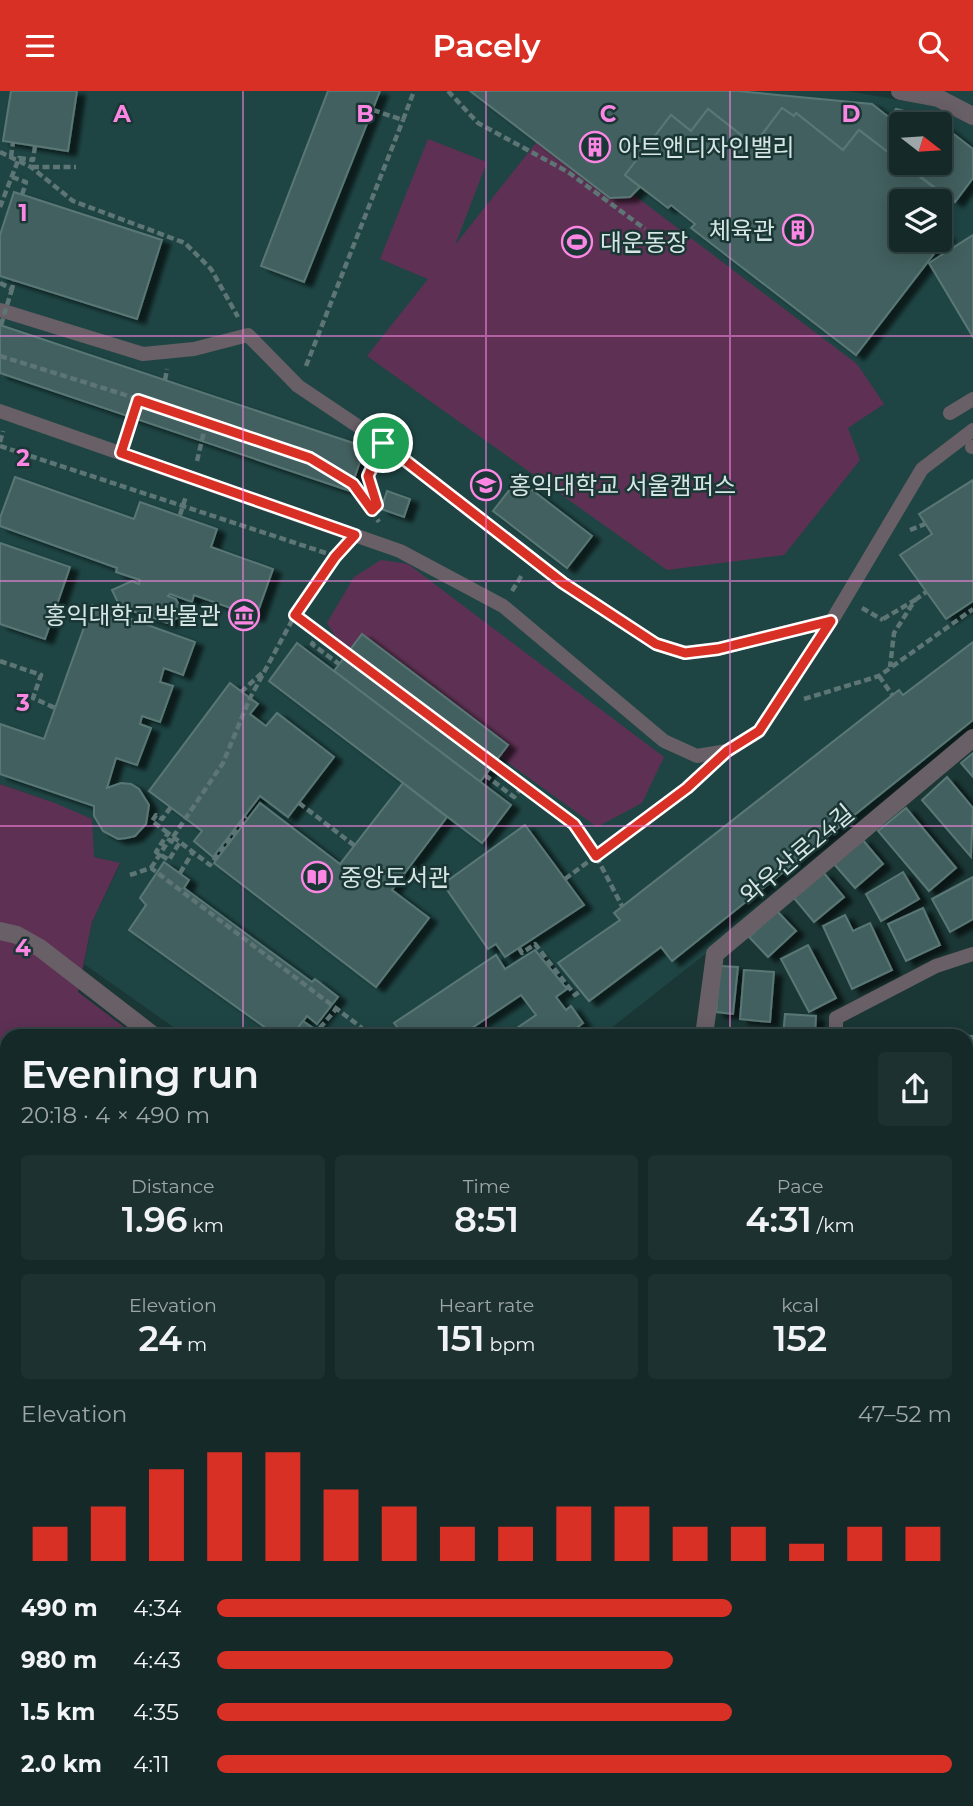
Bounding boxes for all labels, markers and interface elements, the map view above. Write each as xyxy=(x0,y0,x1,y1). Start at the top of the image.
text: Pacely xyxy=(432,26,541,65)
icon: menu xyxy=(21,27,59,65)
icon: search xyxy=(914,27,952,65)
text: A xyxy=(112,100,131,128)
text: B xyxy=(356,100,374,128)
text: C xyxy=(600,100,617,128)
text: D xyxy=(842,100,861,128)
north arrow xyxy=(889,112,952,175)
map controls xyxy=(889,112,952,252)
building icon: 아트앤디자인밸리 xyxy=(578,130,612,164)
place label: 아트앤디자인밸리 xyxy=(618,133,795,162)
button: layers xyxy=(889,189,952,252)
text: 1 xyxy=(18,199,28,227)
building icon: 체육관 xyxy=(781,213,815,247)
place label: 체육관 xyxy=(709,216,775,245)
sports icon: 대운동장 xyxy=(560,225,594,259)
place label: 대운동장 xyxy=(600,228,688,257)
pin xyxy=(353,413,413,473)
icon: arrive xyxy=(364,424,402,462)
text: 2 xyxy=(16,444,30,472)
school or university icon: 홍익대학교 서울캠퍼스 xyxy=(469,468,503,502)
place label: 홍익대학교 서울캠퍼스 xyxy=(509,471,736,500)
museum icon: 홍익대학교박물관 xyxy=(227,598,261,632)
place label: 홍익대학교박물관 xyxy=(44,601,221,630)
text: 3 xyxy=(15,689,30,717)
street label: 와우산로24길 xyxy=(734,798,860,910)
library icon: 중앙도서관 xyxy=(300,860,334,894)
place label: 중앙도서관 xyxy=(340,863,450,892)
text: 4 xyxy=(15,934,31,962)
text: Evening run xyxy=(21,1051,259,1098)
button: share xyxy=(878,1052,952,1126)
text: 20:18 · 4 × 490 m xyxy=(21,1101,210,1129)
text: Distance xyxy=(131,1175,215,1198)
text: Time xyxy=(463,1175,510,1198)
text: Pace xyxy=(777,1175,823,1198)
text: 1.96 xyxy=(122,1198,188,1241)
text: 8:51 xyxy=(454,1198,519,1241)
text: 4:31 xyxy=(746,1198,812,1241)
text: km xyxy=(188,1214,224,1237)
text: /km xyxy=(812,1214,855,1237)
text: Elevation xyxy=(129,1294,217,1317)
text: Heart rate xyxy=(439,1294,534,1317)
text: kcal xyxy=(781,1294,819,1317)
text: 24 xyxy=(138,1317,182,1360)
text: 151 xyxy=(437,1317,485,1360)
text: 152 xyxy=(773,1317,827,1360)
text: m xyxy=(182,1333,207,1356)
text: bpm xyxy=(485,1333,536,1356)
text: Elevation xyxy=(21,1400,127,1428)
text: 47–52 m xyxy=(858,1400,952,1428)
text: 490 m xyxy=(21,1594,98,1622)
text: 4:34 xyxy=(133,1594,181,1622)
text: 980 m xyxy=(21,1646,97,1674)
text: 4:43 xyxy=(133,1646,181,1674)
text: 1.5 km xyxy=(21,1698,95,1726)
text: 4:35 xyxy=(133,1698,179,1726)
text: 2.0 km xyxy=(21,1750,102,1778)
text: 4:11 xyxy=(133,1750,170,1778)

